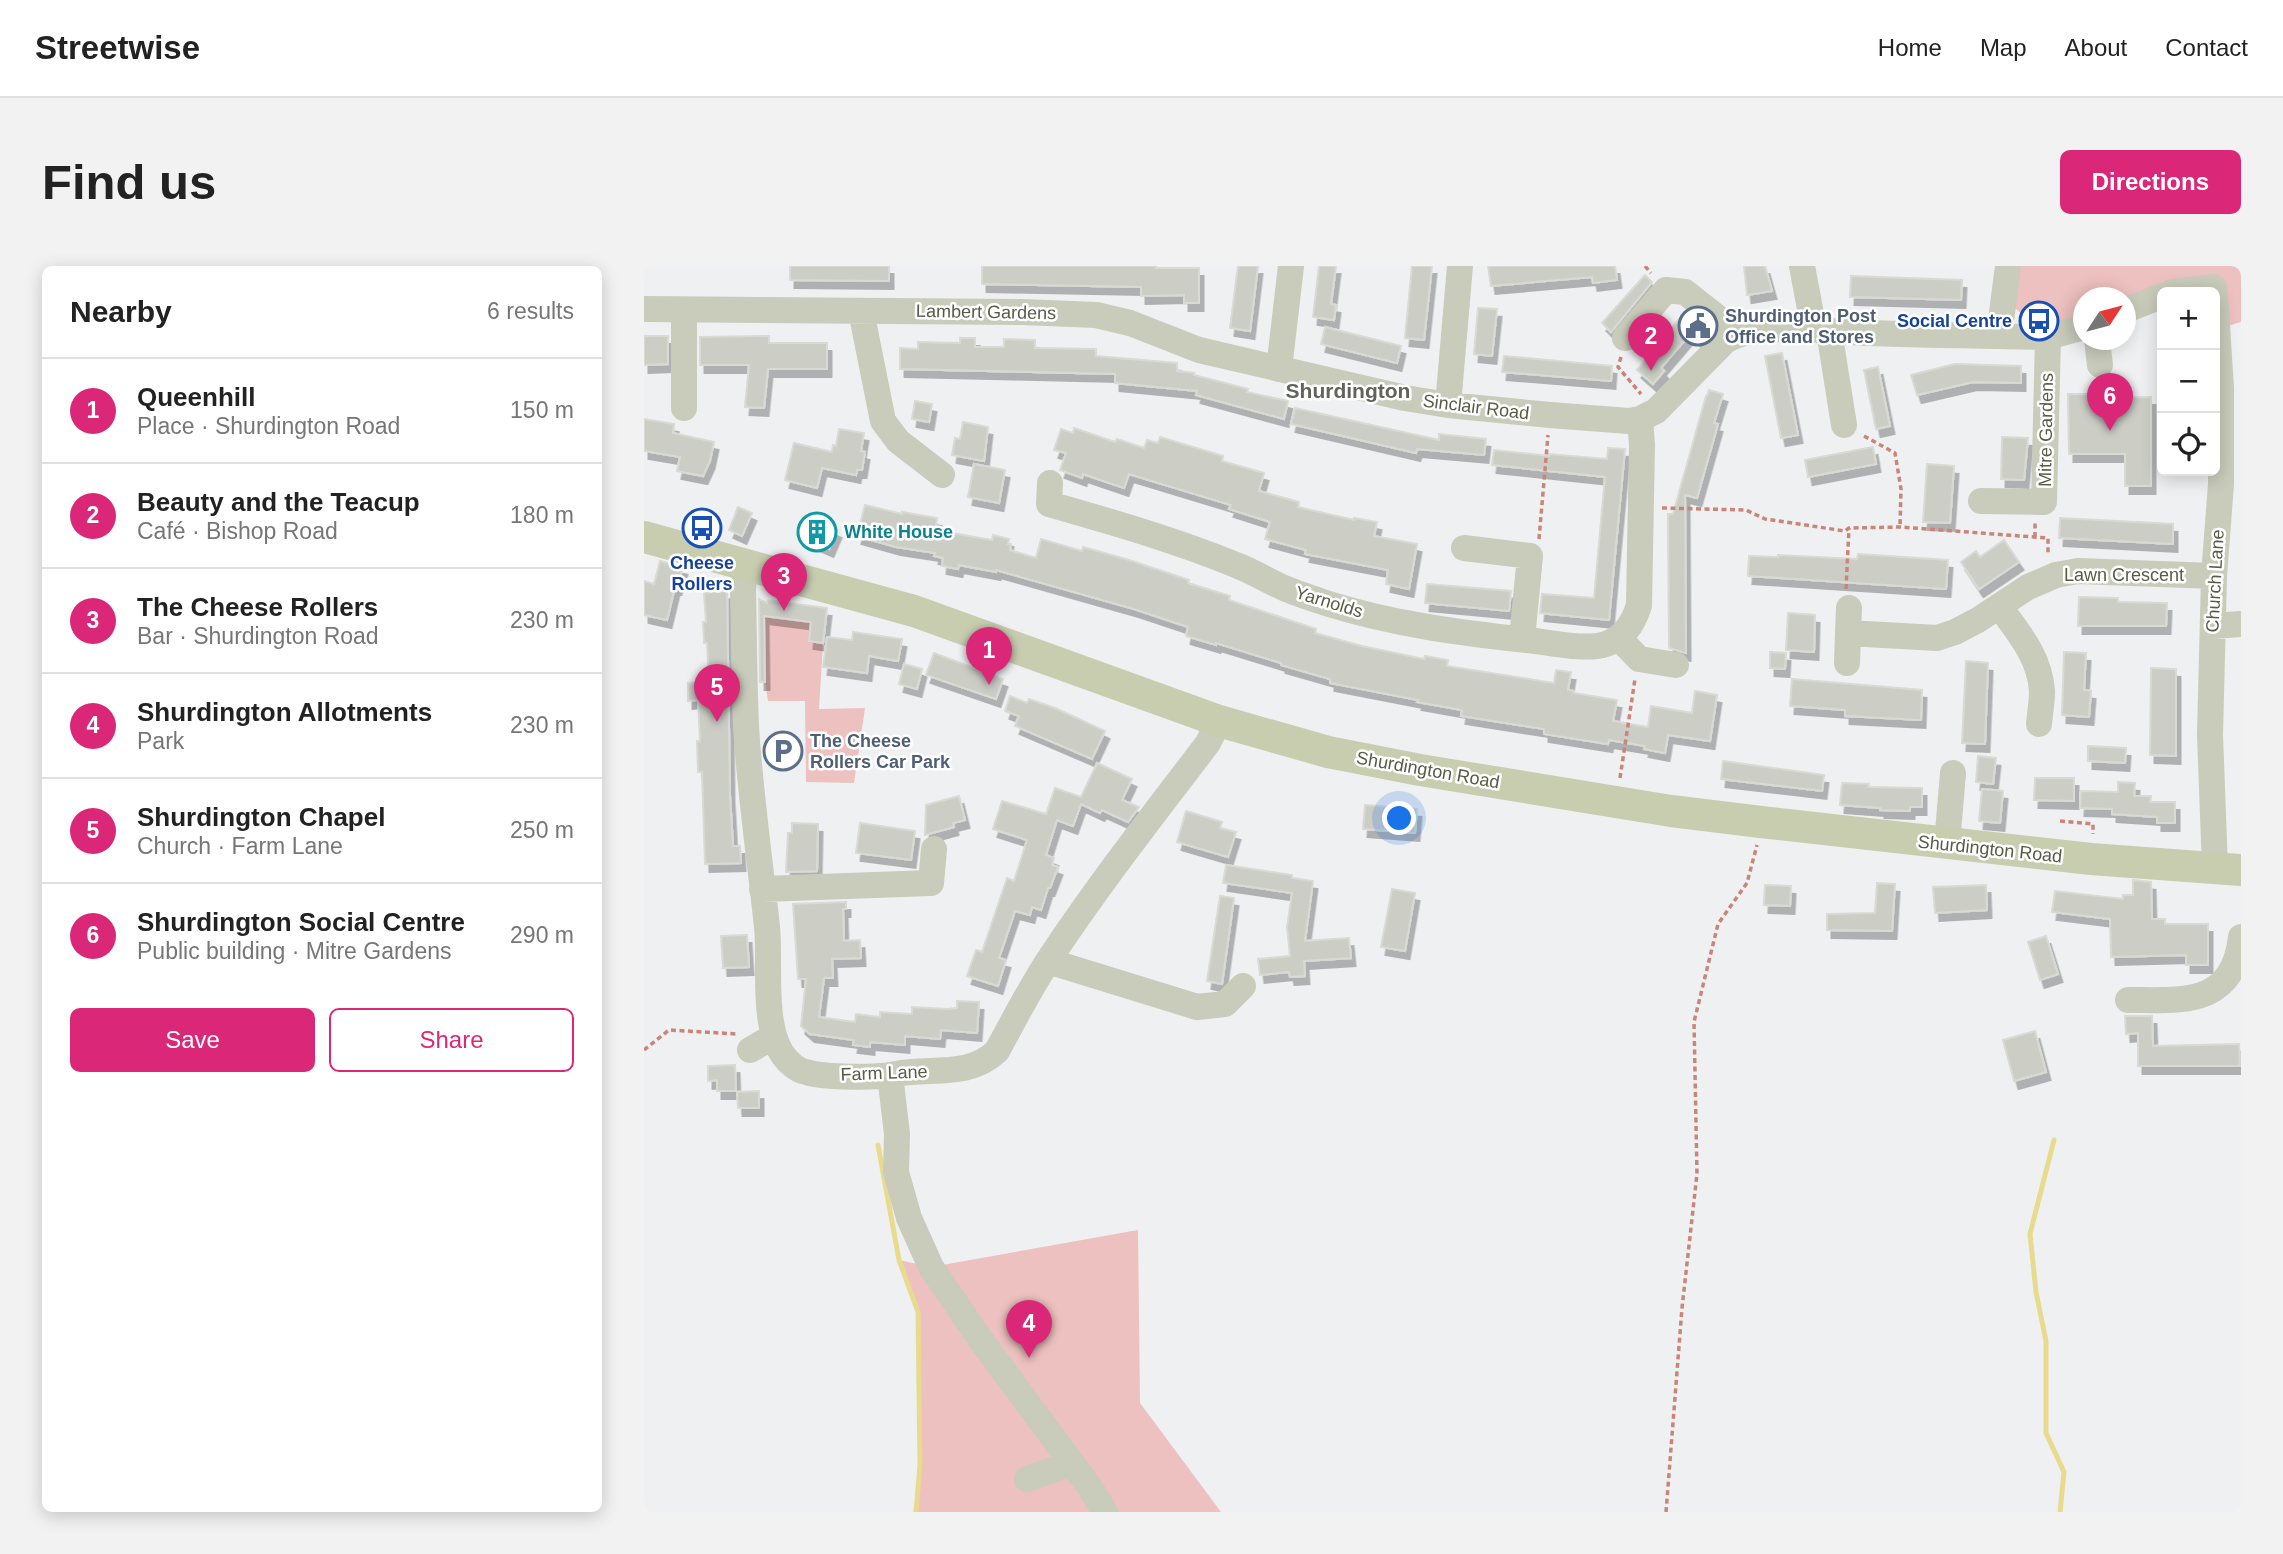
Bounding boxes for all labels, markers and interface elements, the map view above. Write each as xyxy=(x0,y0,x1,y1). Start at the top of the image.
text: Streetwise xyxy=(35,29,200,66)
text: Home xyxy=(1878,34,1942,61)
text: Map xyxy=(1980,34,2027,61)
text: About xyxy=(2065,34,2127,61)
text: Contact xyxy=(2165,34,2248,61)
button: Directions xyxy=(2060,150,2241,214)
text: Find us xyxy=(42,155,216,209)
north arrow xyxy=(2073,287,2136,350)
map controls xyxy=(2157,287,2220,476)
button: + xyxy=(2157,287,2220,350)
text: Nearby xyxy=(70,295,172,328)
text: 6 results xyxy=(487,298,574,324)
bus stop icon: Social Centre xyxy=(2018,300,2060,342)
street label: Lambert Gardens xyxy=(916,301,1056,323)
public building icon: Shurdington Post Office and Stores xyxy=(1677,305,1719,347)
place label: Shurdington Post Office and Stores xyxy=(1725,306,1876,347)
place label: Social Centre xyxy=(1897,311,2012,331)
pin: 2 xyxy=(1628,313,1674,371)
button: − xyxy=(2157,350,2220,413)
street label: Mitre Gardens xyxy=(2035,373,2057,487)
pin: 6 xyxy=(2087,373,2133,431)
district label: Shurdington xyxy=(1286,379,1410,402)
text: Queenhill xyxy=(137,382,255,412)
street label: Sinclair Road xyxy=(1422,391,1530,423)
text: 1 xyxy=(87,397,99,423)
text: 150 m xyxy=(510,397,574,423)
text: Place · Shurdington Road xyxy=(137,413,400,439)
button: locate xyxy=(2157,413,2220,476)
text: Beauty and the Teacup xyxy=(137,487,420,517)
text: 2 xyxy=(87,502,99,528)
text: 180 m xyxy=(510,502,574,528)
bus stop icon: Cheese Rollers xyxy=(681,507,723,549)
building icon: White House xyxy=(796,511,838,553)
text: Café · Bishop Road xyxy=(137,518,338,544)
place label: White House xyxy=(844,522,953,542)
street label: Church Lane xyxy=(2202,529,2228,633)
place label: Cheese Rollers xyxy=(670,553,734,594)
pin: 3 xyxy=(761,553,807,611)
street label: Lawn Crescent xyxy=(2064,565,2184,585)
street label: Yarnolds xyxy=(1293,582,1365,622)
text: The Cheese Rollers xyxy=(137,592,378,622)
text: 3 xyxy=(87,607,99,633)
text: 230 m xyxy=(510,607,574,633)
text: Bar · Shurdington Road xyxy=(137,623,379,649)
pin: 1 xyxy=(966,627,1012,685)
pin: 5 xyxy=(694,664,740,722)
text: Shurdington Allotments xyxy=(137,697,432,727)
text: 4 xyxy=(87,712,99,738)
text: 230 m xyxy=(510,712,574,738)
text: Park xyxy=(137,728,184,754)
parking icon: The Cheese Rollers Car Park xyxy=(762,730,804,772)
place label: The Cheese Rollers Car Park xyxy=(810,731,951,772)
street label: Shurdington Road xyxy=(1355,748,1501,792)
your location xyxy=(1382,801,1416,835)
text: Shurdington Chapel xyxy=(137,802,385,832)
text: 5 xyxy=(87,817,99,843)
text: 250 m xyxy=(510,817,574,843)
street label: Shurdington Road xyxy=(1917,831,2063,867)
text: Church · Farm Lane xyxy=(137,833,343,859)
text: Shurdington Social Centre xyxy=(137,907,465,937)
text: 6 xyxy=(87,922,99,948)
text: 290 m xyxy=(510,922,574,948)
text: Public building · Mitre Gardens xyxy=(137,938,451,964)
button: Save xyxy=(70,1008,315,1072)
button: Share xyxy=(329,1008,574,1072)
street label: Farm Lane xyxy=(840,1061,928,1085)
pin: 4 xyxy=(1006,1300,1052,1358)

